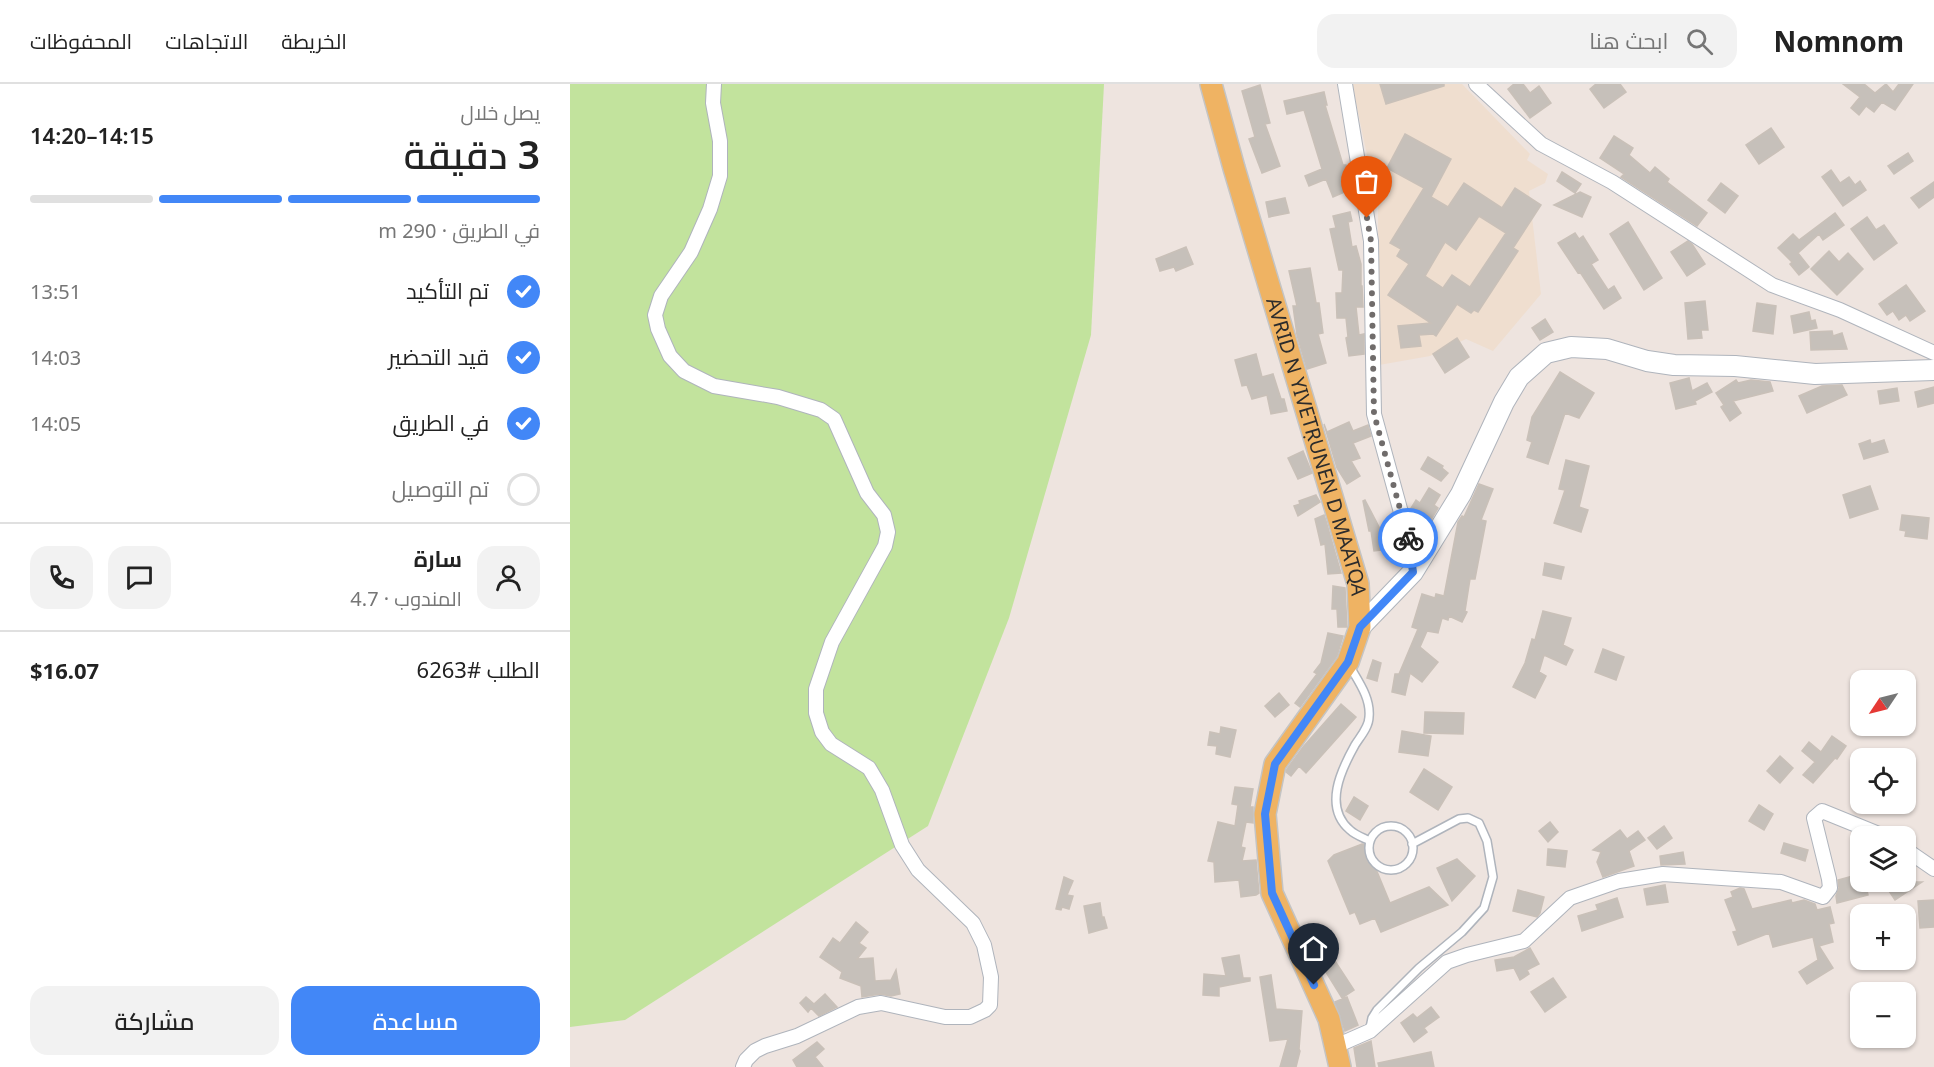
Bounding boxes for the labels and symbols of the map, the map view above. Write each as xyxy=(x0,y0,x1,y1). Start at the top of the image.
pin xyxy=(1341,156,1392,218)
street label: AVRID N YIVETṚUNEN D MAATQA xyxy=(1260,294,1373,597)
courier xyxy=(1378,508,1438,568)
north arrow xyxy=(1850,670,1916,736)
pin xyxy=(1288,923,1339,985)

